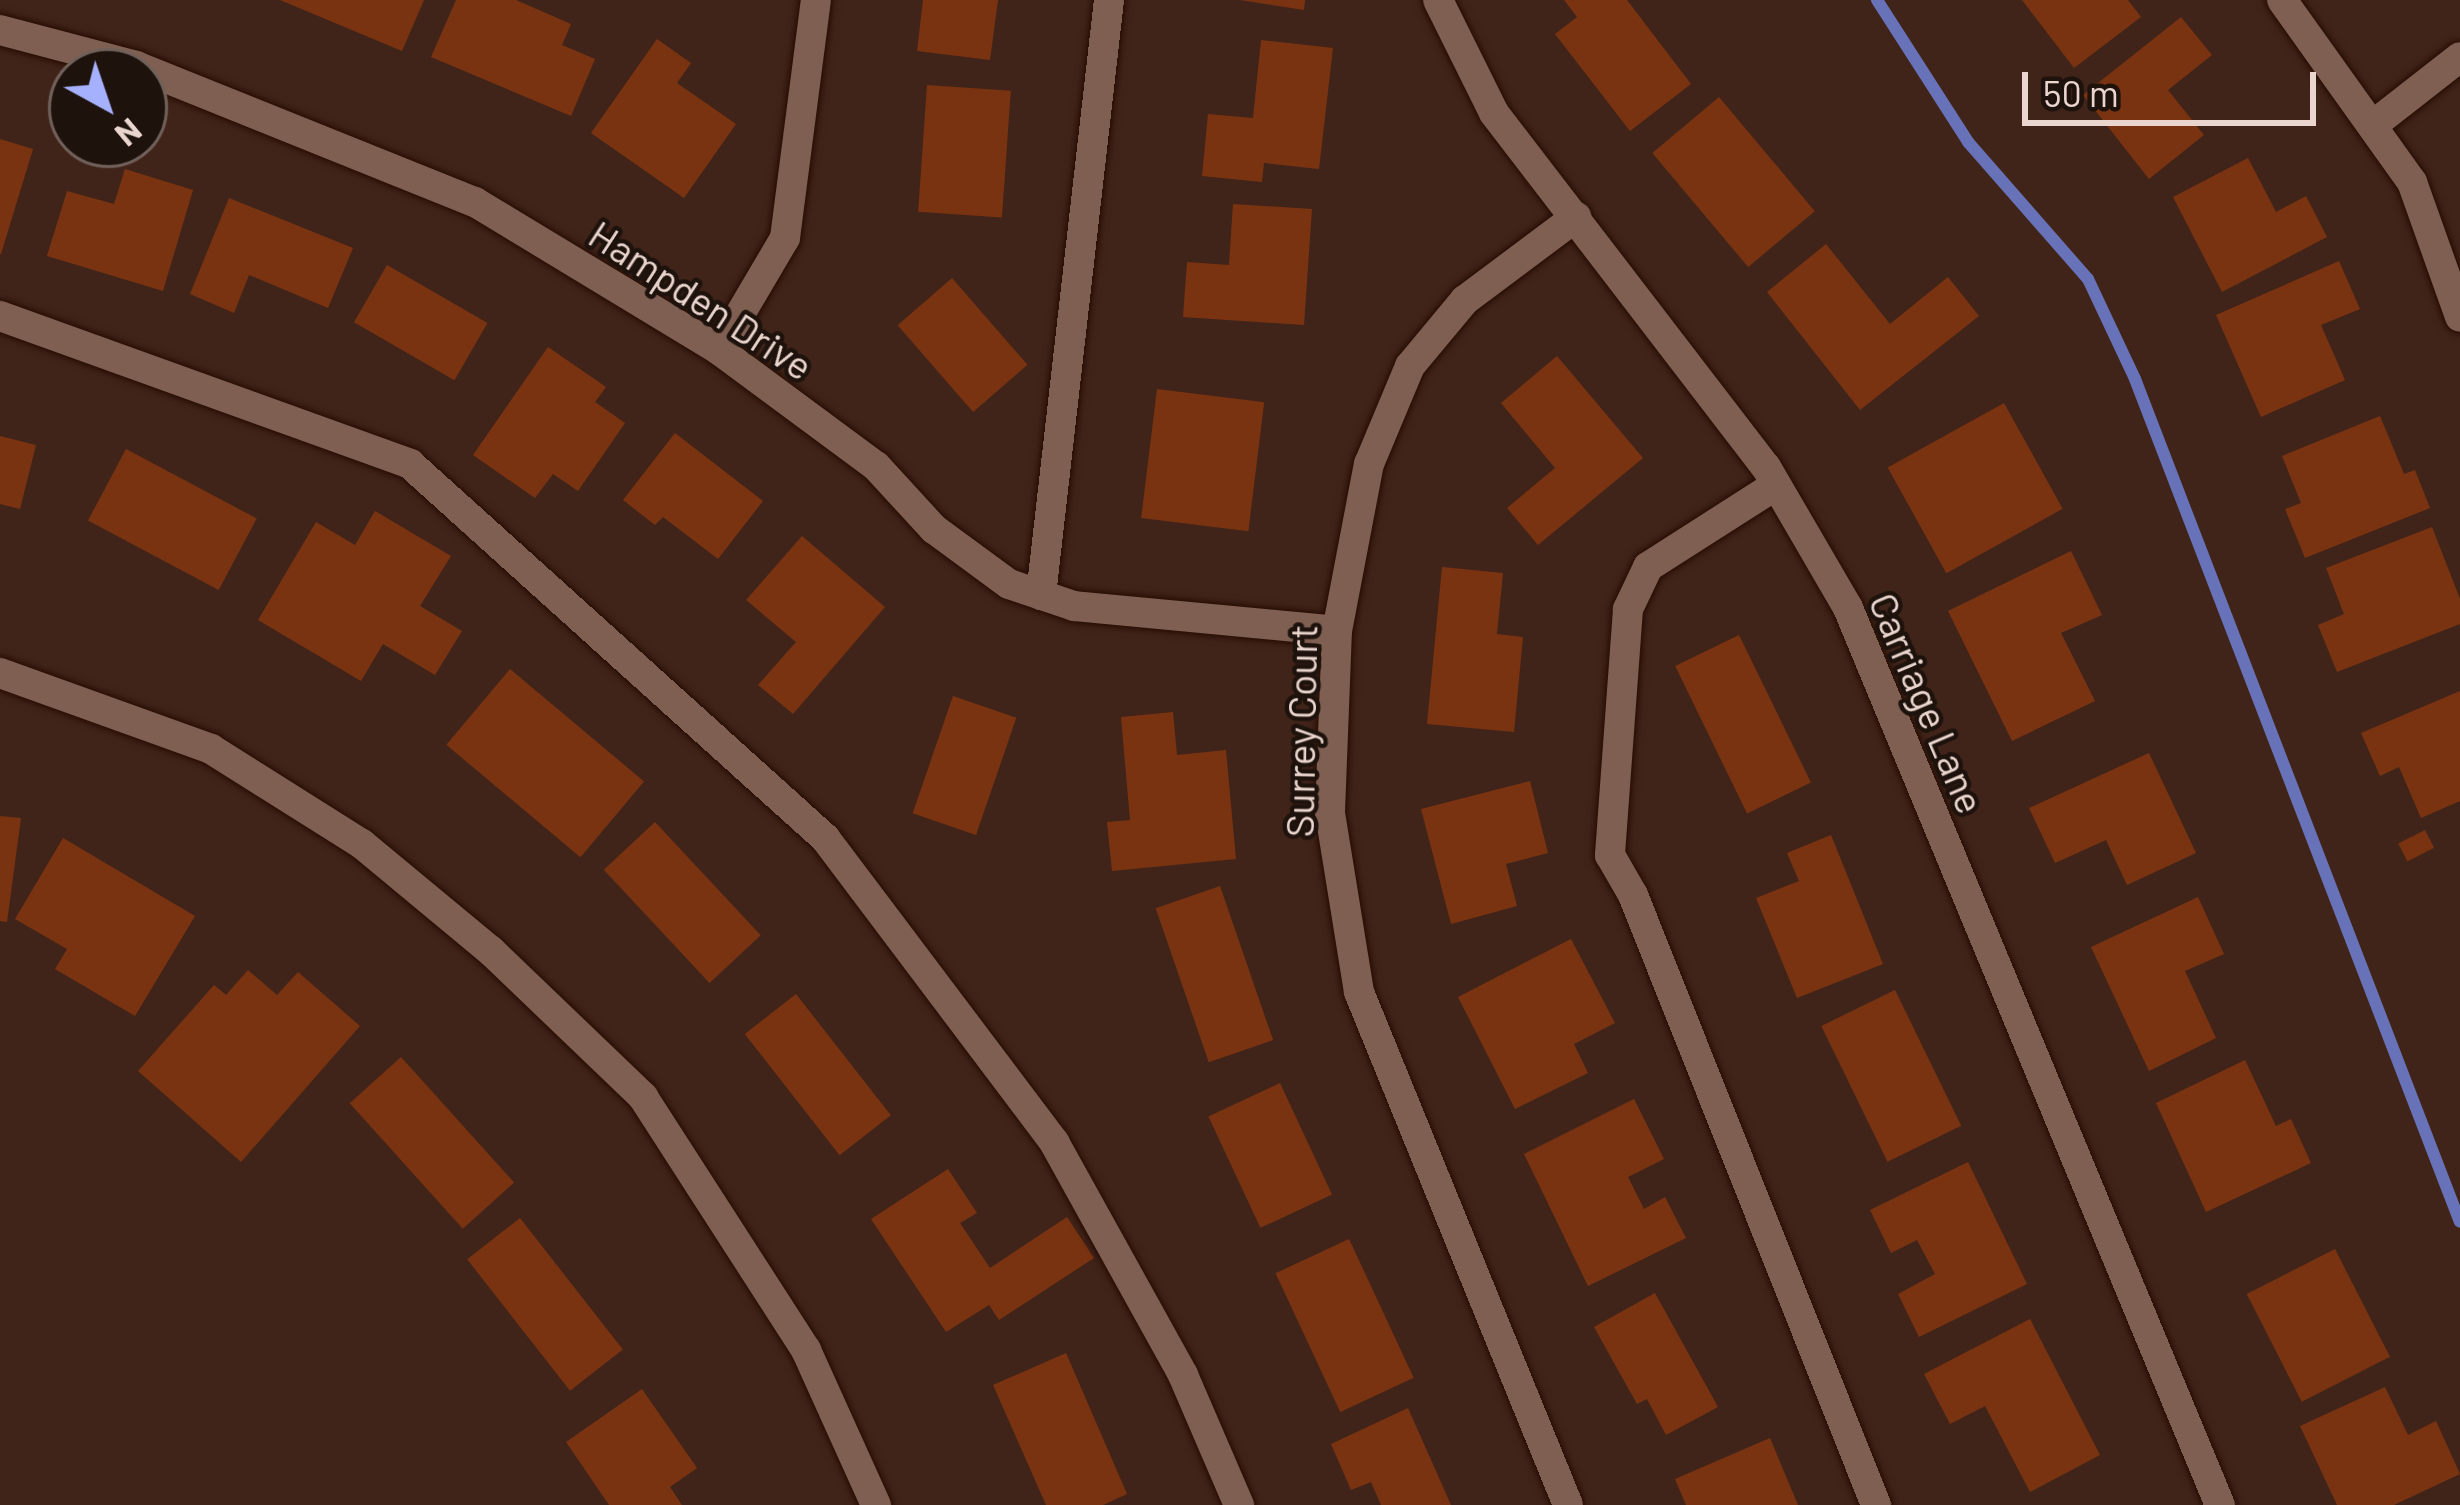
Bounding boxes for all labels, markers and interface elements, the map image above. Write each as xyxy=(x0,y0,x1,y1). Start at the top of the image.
north arrow xyxy=(48,48,168,168)
scale bar xyxy=(2028,48,2322,122)
text: 50 m xyxy=(2043,71,2119,114)
text: N xyxy=(108,111,150,156)
street label: Hampden Drive xyxy=(581,210,821,390)
street label: Carriage Lane xyxy=(1860,586,1994,820)
street label: Surrey Court xyxy=(1276,624,1326,838)

